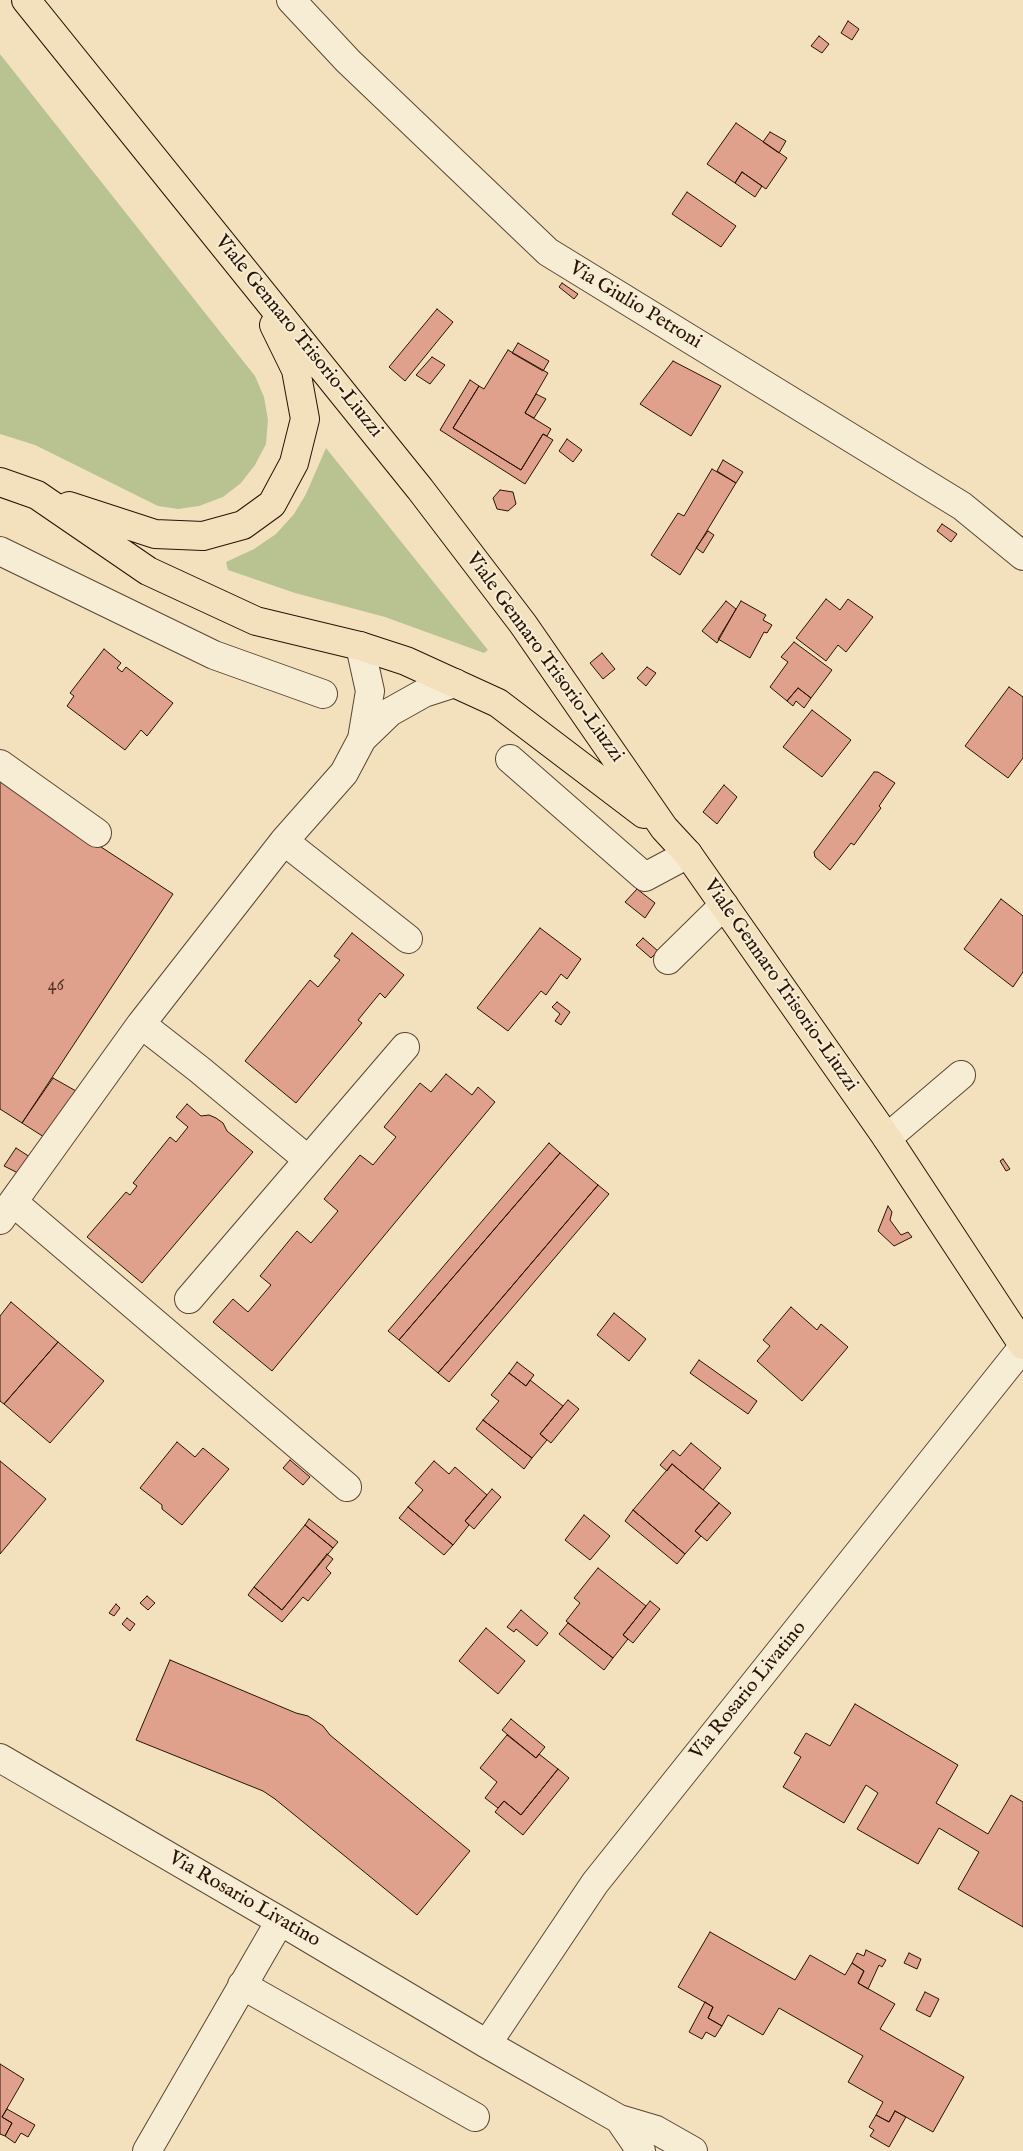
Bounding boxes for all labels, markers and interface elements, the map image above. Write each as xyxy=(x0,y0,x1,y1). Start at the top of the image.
street label: Viale Gennaro Trisorio-Liuzzi xyxy=(209,231,387,443)
street label: Via Giulio Petroni xyxy=(564,257,706,355)
street label: Viale Gennaro Trisorio-Liuzzi xyxy=(460,548,628,768)
street label: Viale Gennaro Trisorio-Liuzzi xyxy=(698,875,862,1097)
house number: 46 xyxy=(48,975,64,997)
street label: Via Rosario Livatino xyxy=(686,1617,812,1765)
street label: Via Rosario Livatino xyxy=(164,1847,324,1953)

